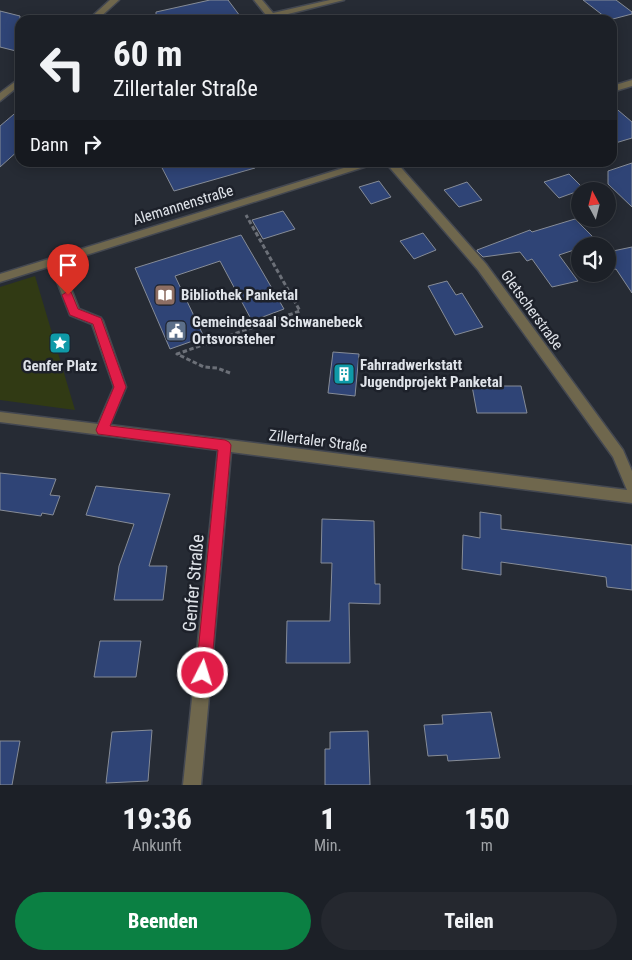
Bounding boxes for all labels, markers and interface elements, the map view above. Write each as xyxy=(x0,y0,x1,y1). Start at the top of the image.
text: 60 m xyxy=(113,34,182,75)
icon: left xyxy=(30,35,95,100)
text: Zillertaler Straße xyxy=(113,76,258,101)
icon: right xyxy=(78,130,106,158)
text: Dann xyxy=(30,133,68,156)
street label: Alemannenstraße xyxy=(131,181,235,229)
north arrow xyxy=(571,182,616,228)
map controls xyxy=(571,182,616,282)
button: sound xyxy=(571,237,616,282)
pin xyxy=(47,244,89,295)
icon: arrive xyxy=(54,251,82,279)
street label: Gletscherstraße xyxy=(497,267,567,353)
library icon: Bibliothek Panketal xyxy=(153,283,177,307)
place label: Bibliothek Panketal xyxy=(181,286,298,304)
place label: Gemeindesaal Schwanebeck Ortsvorsteher xyxy=(192,313,363,348)
public building icon: Gemeindesaal Schwanebeck Ortsvorsteher xyxy=(164,319,188,343)
place icon: Genfer Platz xyxy=(48,331,72,355)
place label: Fahrradwerkstatt Jugendprojekt Panketal xyxy=(360,356,503,391)
place label: Genfer Platz xyxy=(23,357,97,375)
building icon: Fahrradwerkstatt Jugendprojekt Panketal xyxy=(332,362,356,386)
street label: Zillertaler Straße xyxy=(268,426,368,456)
street label: Genfer Straße xyxy=(178,533,208,633)
position arrow xyxy=(176,646,228,698)
text: 19:36 xyxy=(122,801,192,836)
text: 1 xyxy=(320,801,335,836)
text: 150 xyxy=(464,801,510,836)
text: Ankunft xyxy=(132,836,182,855)
text: Min. xyxy=(314,836,342,855)
text: m xyxy=(481,836,493,855)
button: Beenden xyxy=(15,892,311,950)
button: Teilen xyxy=(321,892,617,950)

